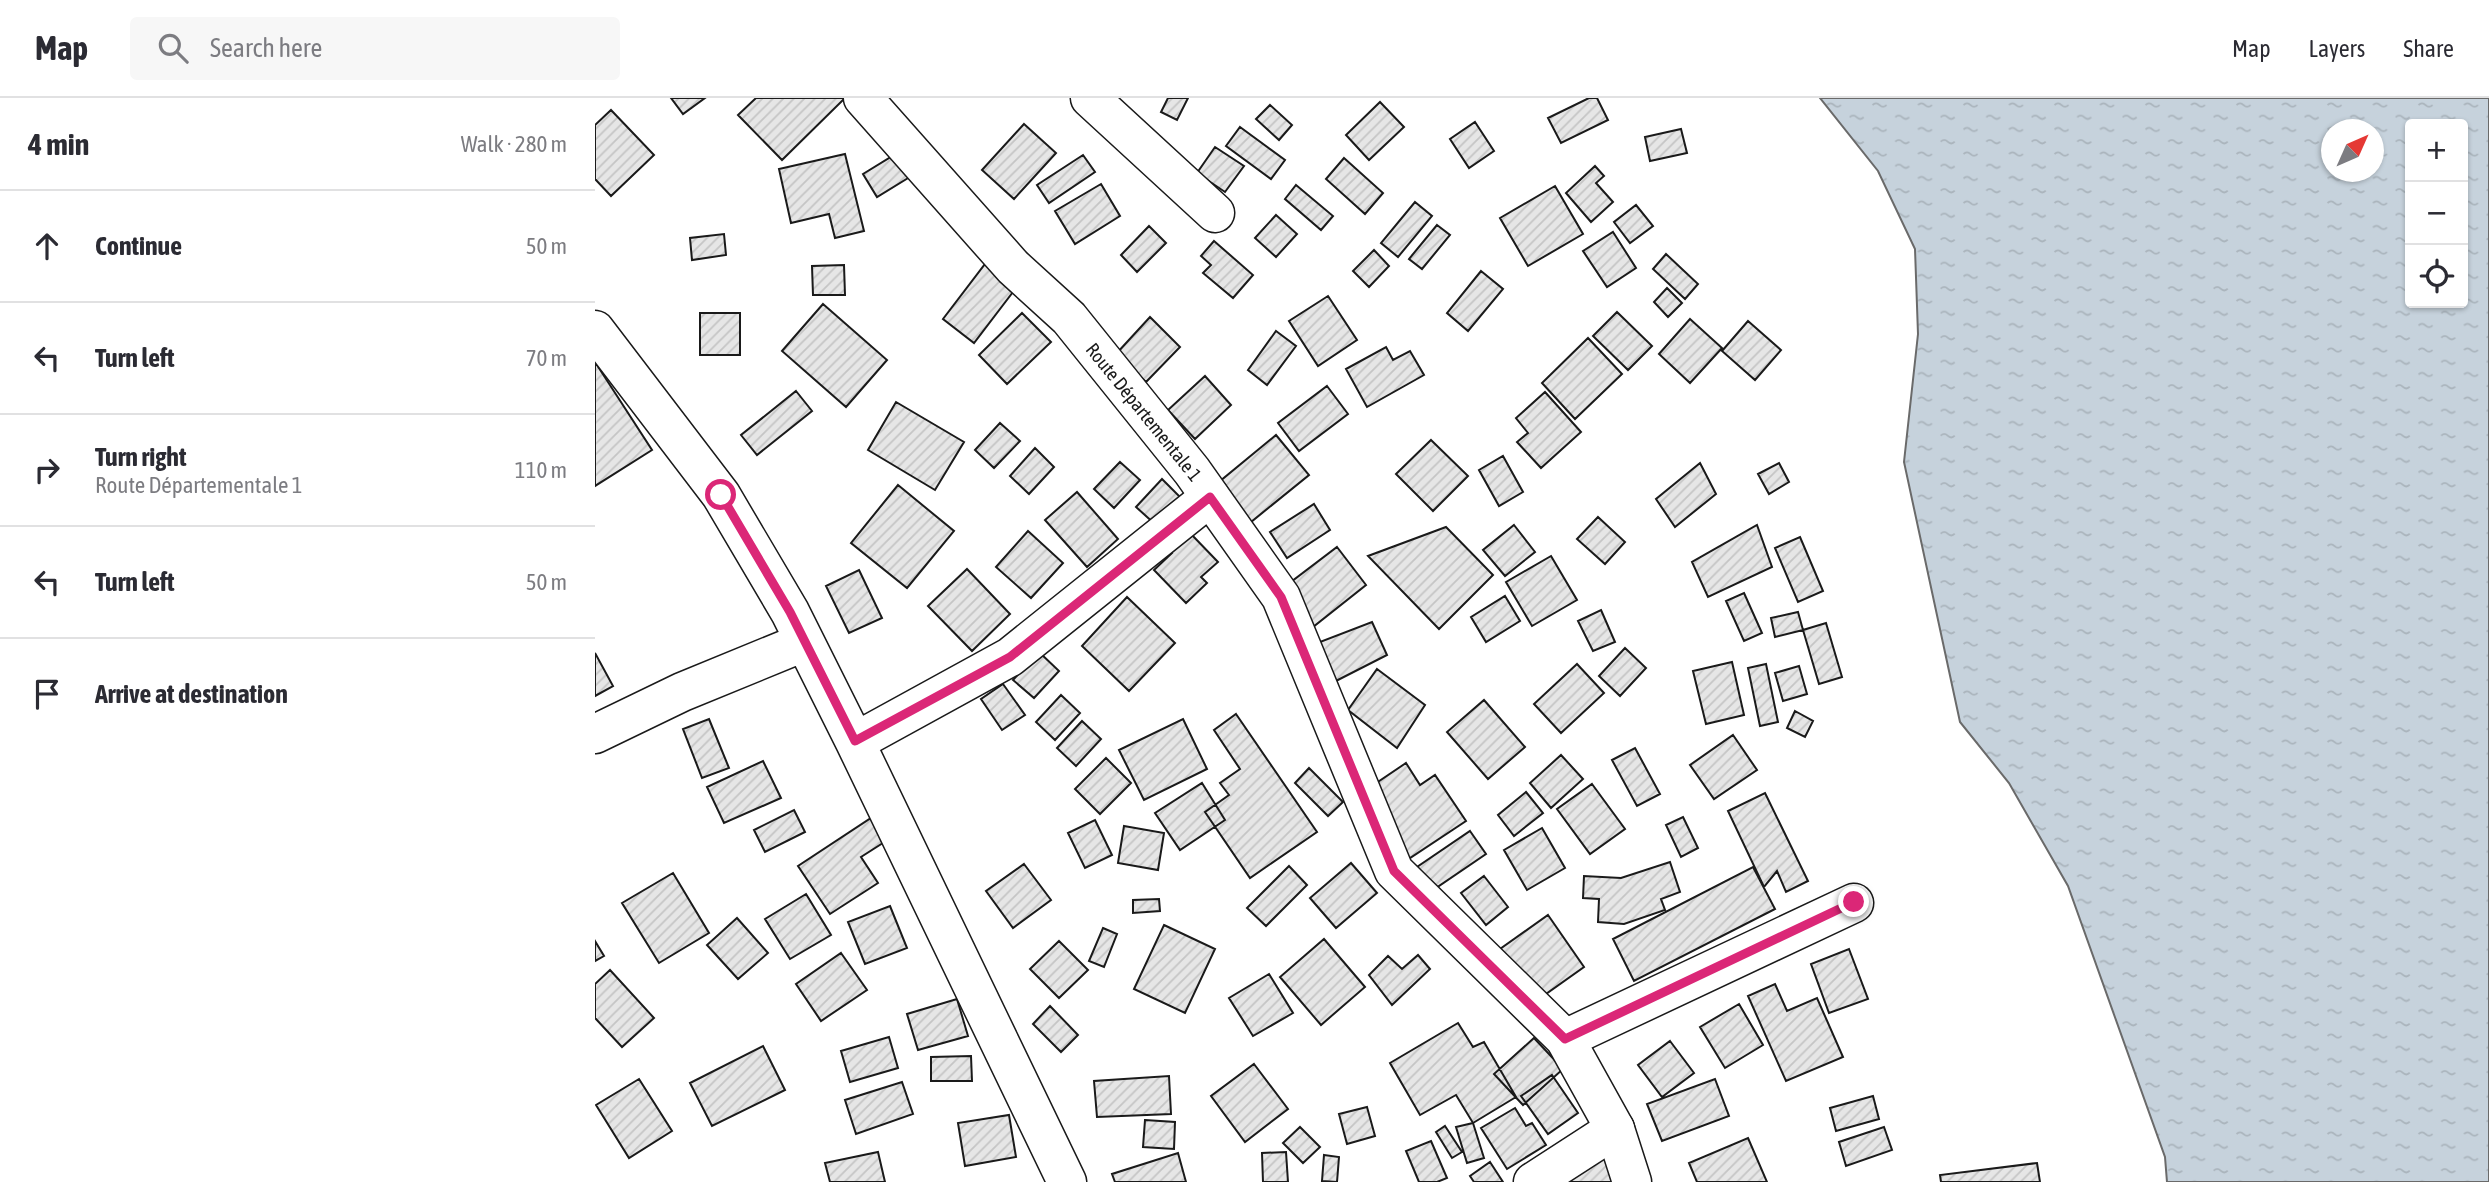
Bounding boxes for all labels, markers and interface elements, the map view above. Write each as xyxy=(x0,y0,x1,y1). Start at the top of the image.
search box xyxy=(130,17,620,80)
text: Map xyxy=(35,29,88,67)
icon: search xyxy=(154,29,192,67)
text: Search here xyxy=(210,33,322,63)
text: Map xyxy=(2232,35,2271,62)
text: Layers xyxy=(2309,35,2365,62)
text: Share xyxy=(2403,35,2454,62)
north arrow xyxy=(2321,119,2384,182)
map controls xyxy=(2405,119,2468,308)
button: + xyxy=(2405,119,2468,182)
text: 4 min xyxy=(28,127,89,161)
text: Walk · 280 m xyxy=(461,131,567,157)
button: − xyxy=(2405,182,2468,245)
icon: ahead xyxy=(28,227,66,265)
text: Continue xyxy=(95,231,182,261)
text: 50 m xyxy=(526,233,567,259)
button: locate xyxy=(2405,245,2468,308)
street label: Route Départementale 1 xyxy=(1082,338,1206,486)
icon: left xyxy=(28,339,66,377)
text: Turn left xyxy=(95,343,175,373)
text: 70 m xyxy=(526,345,567,371)
text: Turn right xyxy=(95,442,186,472)
icon: right xyxy=(28,451,66,489)
text: 110 m xyxy=(515,457,567,483)
text: Route Départementale 1 xyxy=(95,472,302,498)
route start xyxy=(705,479,736,510)
icon: left xyxy=(28,563,66,601)
text: Turn left xyxy=(95,567,175,597)
text: 50 m xyxy=(526,569,567,595)
icon: arrive xyxy=(28,675,66,713)
text: Arrive at destination xyxy=(95,679,288,709)
route end xyxy=(1838,886,1869,917)

